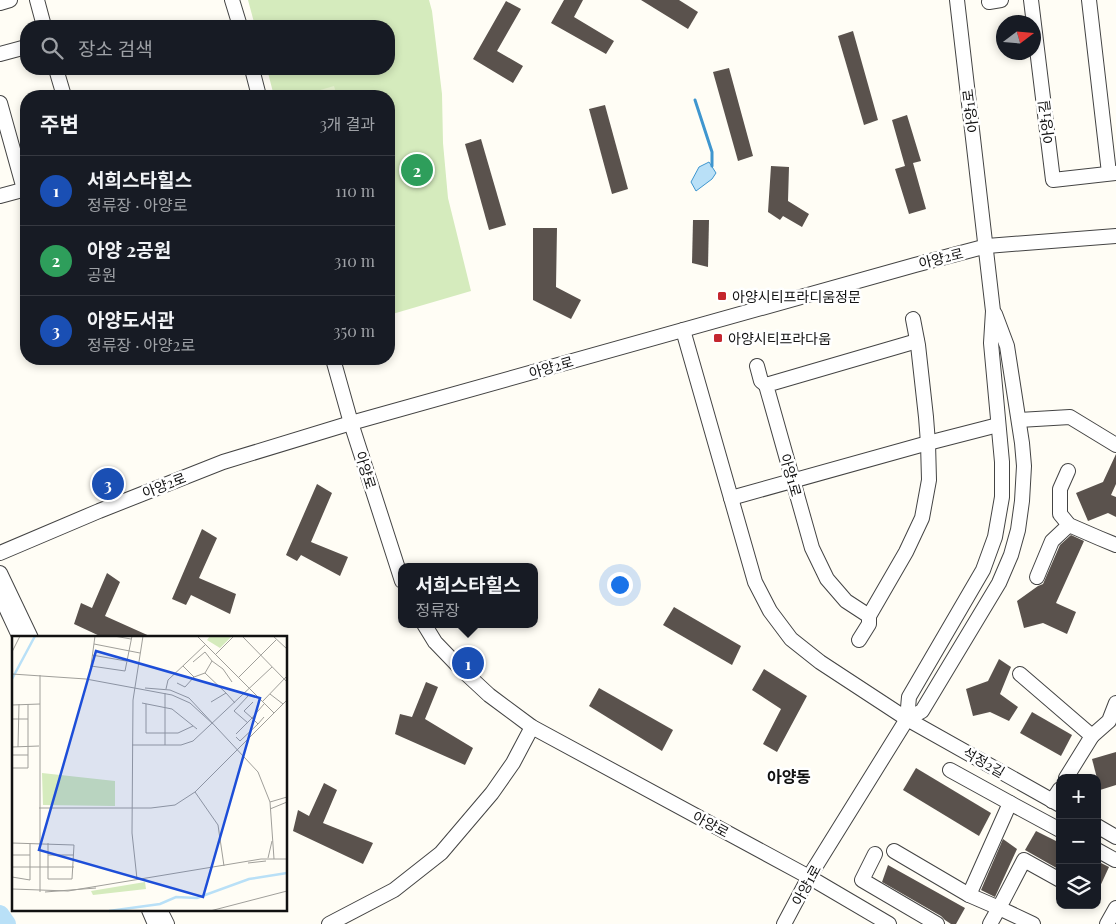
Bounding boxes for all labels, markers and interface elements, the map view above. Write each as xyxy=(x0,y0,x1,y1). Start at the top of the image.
north arrow xyxy=(996,15,1041,60)
search box xyxy=(20,20,395,75)
icon: search xyxy=(38,34,66,62)
text: 장소 검색 xyxy=(78,35,153,61)
street label: 아양1로 xyxy=(958,88,982,134)
street label: 아양1길 xyxy=(1034,99,1058,145)
text: 주변 xyxy=(40,109,79,137)
text: 3개 결과 xyxy=(320,113,375,134)
pin: 2 xyxy=(401,151,433,189)
text: 서희스타힐스 xyxy=(87,166,192,192)
text: 1 xyxy=(53,180,59,201)
text: 110 m xyxy=(335,180,375,201)
text: 정류장 · 아양로 xyxy=(87,194,188,215)
text: 아양 2공원 xyxy=(87,236,171,262)
street label: 아양2로 xyxy=(917,243,965,273)
text: 2 xyxy=(52,250,60,271)
text: 310 m xyxy=(334,250,375,271)
text: 공원 xyxy=(87,264,116,285)
place label: 아양시티프라디움정문 xyxy=(732,287,861,306)
marker: 아양시티프라디움정문 xyxy=(716,290,728,302)
text: 아양도서관 xyxy=(87,306,174,332)
text: 3 xyxy=(52,320,60,341)
text: 350 m xyxy=(333,320,375,341)
place label: 아양시티프라다움 xyxy=(728,329,831,348)
marker: 아양시티프라다움 xyxy=(712,332,724,344)
text: 정류장 · 아양2로 xyxy=(87,334,195,355)
street label: 아양2로 xyxy=(527,352,576,382)
street label: 아양로 xyxy=(351,449,381,491)
street label: 아양1로 xyxy=(776,451,806,499)
pin: 3 xyxy=(92,465,124,503)
street label: 아양2로 xyxy=(139,468,189,502)
popup xyxy=(398,563,538,628)
text: 서희스타힐스 xyxy=(416,571,520,597)
your location xyxy=(607,572,633,598)
text: 정류장 xyxy=(416,599,460,620)
inset map xyxy=(12,636,288,912)
pin: 1 xyxy=(452,644,484,682)
street label: 석정2길 xyxy=(960,742,1008,782)
district label: 아양동 xyxy=(767,766,811,787)
map controls xyxy=(1056,774,1101,909)
button: + xyxy=(1056,774,1101,819)
street label: 아양로 xyxy=(689,807,733,842)
button: − xyxy=(1056,819,1101,864)
street label: 아양1로 xyxy=(787,861,825,909)
button: layers xyxy=(1056,864,1101,909)

